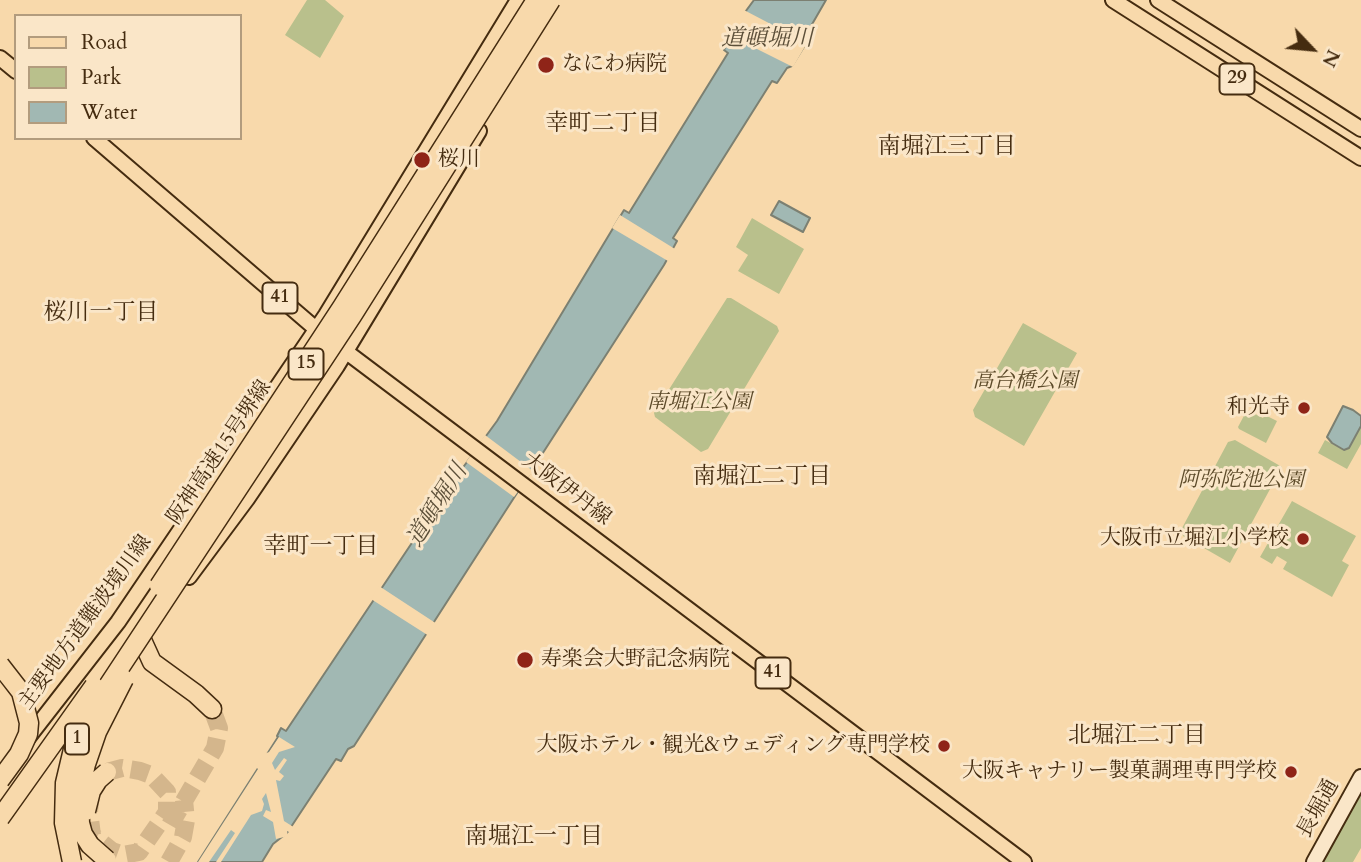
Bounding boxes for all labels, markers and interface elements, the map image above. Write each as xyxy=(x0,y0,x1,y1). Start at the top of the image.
legend xyxy=(14,14,242,140)
north arrow xyxy=(1277,14,1347,84)
water label: 道頓堀川 xyxy=(721,26,813,54)
text: Road xyxy=(81,28,127,57)
text: N xyxy=(1316,45,1346,71)
place label: なにわ病院 xyxy=(562,52,667,78)
marker: なにわ病院 xyxy=(536,55,556,75)
text: Park xyxy=(81,63,121,92)
road number: 29 xyxy=(1220,64,1254,94)
text: Water xyxy=(81,98,137,127)
district label: 幸町二丁目 xyxy=(546,111,660,139)
district label: 南堀江三丁目 xyxy=(878,134,1016,162)
place label: 桜川 xyxy=(438,147,480,173)
marker: 桜川 xyxy=(412,150,432,170)
road number: 41 xyxy=(262,282,298,314)
district label: 桜川一丁目 xyxy=(44,300,158,328)
road number: 15 xyxy=(288,348,324,380)
park label: 高台橋公園 xyxy=(973,369,1077,395)
street label: 阪神高速15号堺線 xyxy=(162,376,278,530)
park label: 南堀江公園 xyxy=(647,390,751,416)
place label: 和光寺 xyxy=(1227,395,1290,421)
marker: 和光寺 xyxy=(1296,400,1312,416)
street label: 大阪伊丹線 xyxy=(516,448,616,532)
water label: 道頓堀川 xyxy=(402,460,474,552)
district label: 南堀江二丁目 xyxy=(693,464,831,492)
park label: 阿弥陀池公園 xyxy=(1178,468,1304,494)
place label: 大阪市立堀江小学校 xyxy=(1100,526,1289,552)
street label: 主要地方道難波境川線 xyxy=(14,531,158,715)
marker: 大阪市立堀江小学校 xyxy=(1295,531,1311,547)
district label: 幸町一丁目 xyxy=(264,534,378,562)
place label: 寿楽会大野記念病院 xyxy=(541,647,730,673)
marker: 寿楽会大野記念病院 xyxy=(515,650,535,670)
road number: 41 xyxy=(756,658,790,688)
district label: 北堀江二丁目 xyxy=(1068,723,1206,751)
road number: 1 xyxy=(65,724,89,754)
place label: 大阪ホテル・観光&ウェディング専門学校 xyxy=(536,733,930,759)
marker: 大阪ホテル・観光&ウェディング専門学校 xyxy=(936,738,952,754)
place label: 大阪キャナリー製菓調理専門学校 xyxy=(962,759,1277,785)
marker: 大阪キャナリー製菓調理専門学校 xyxy=(1283,764,1299,780)
street label: 長堀通 xyxy=(1293,775,1345,843)
district label: 南堀江一丁目 xyxy=(465,824,603,852)

